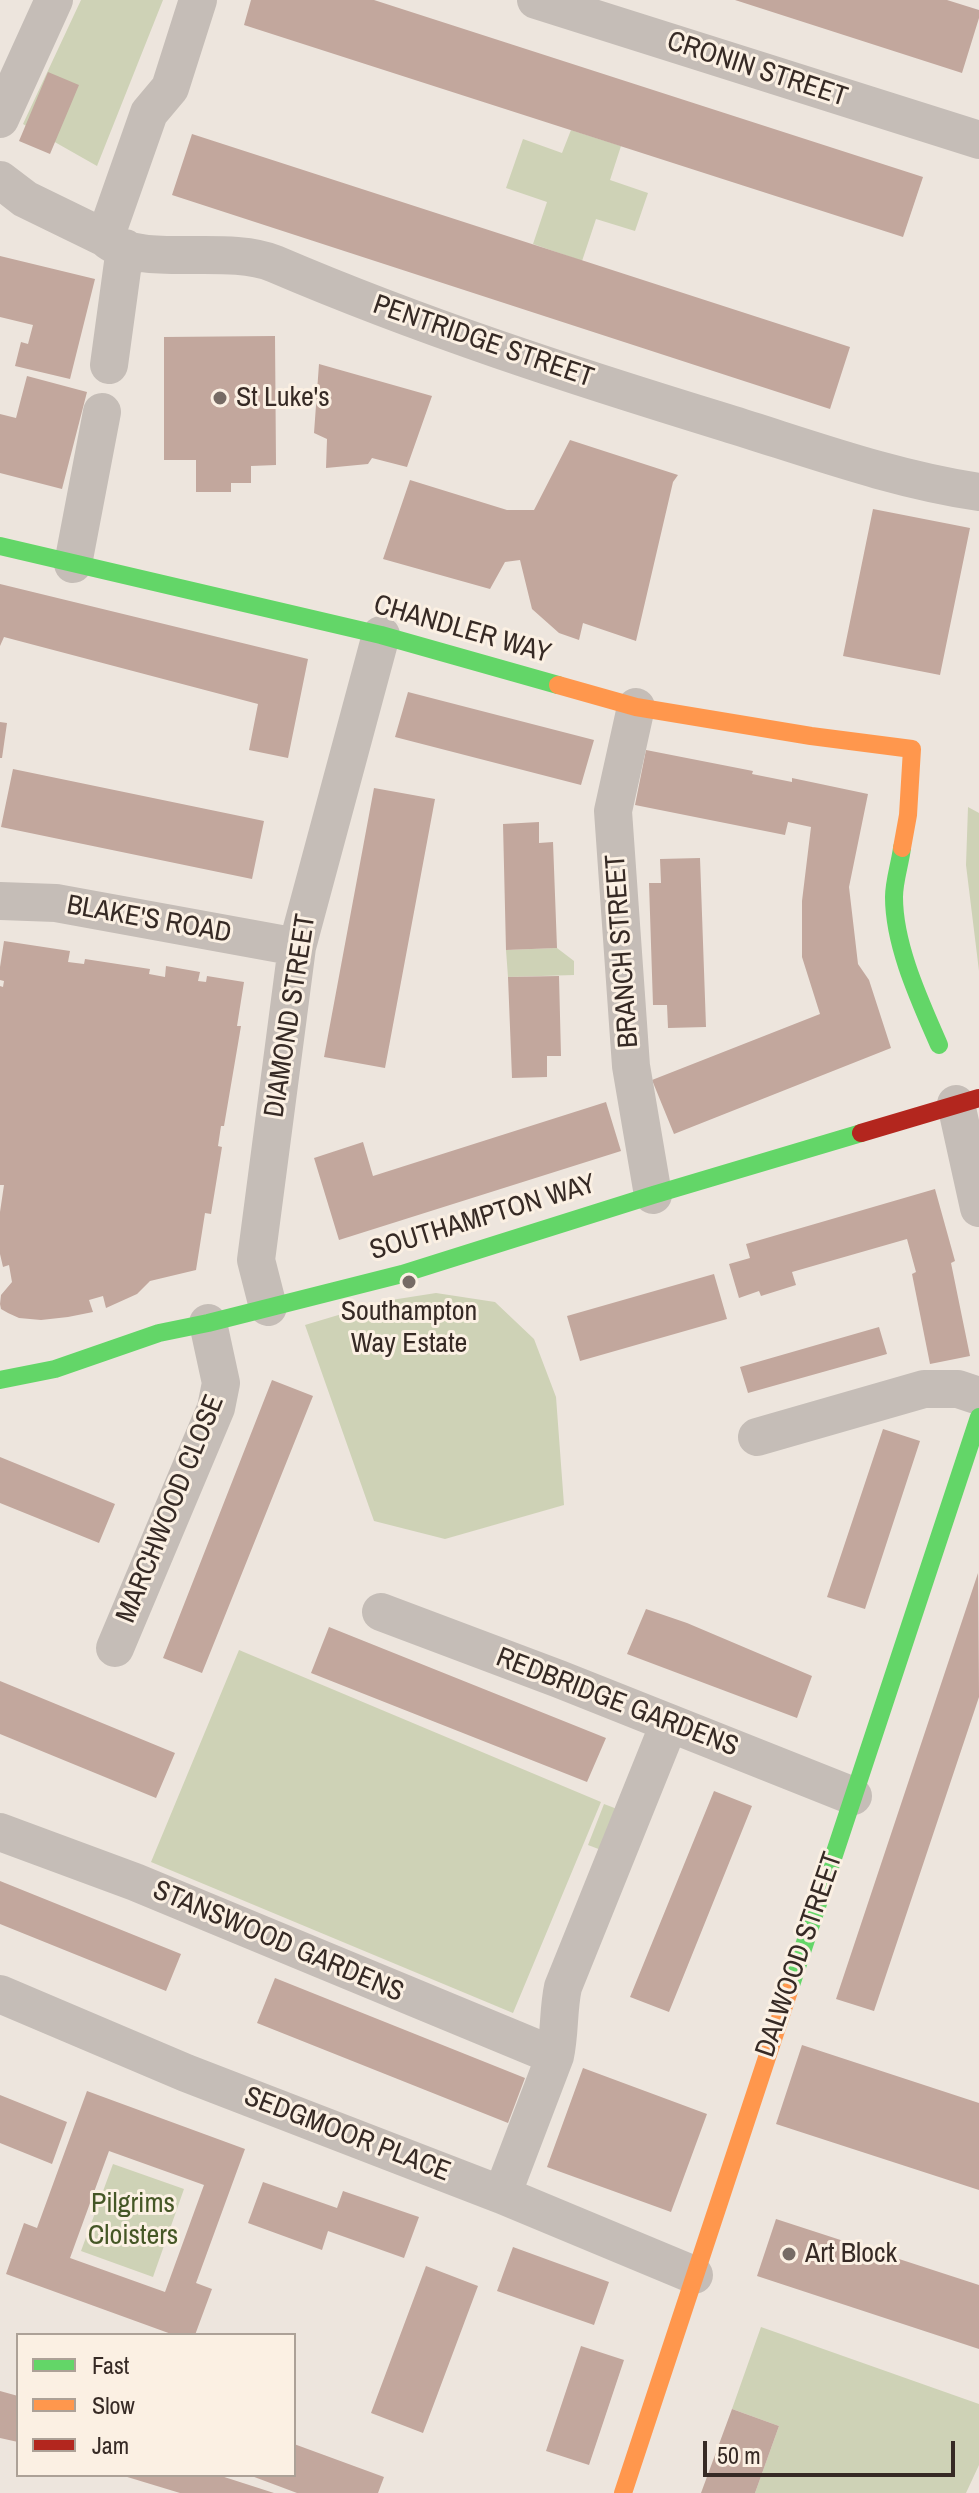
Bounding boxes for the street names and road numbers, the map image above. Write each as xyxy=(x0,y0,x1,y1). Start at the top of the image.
street label: CRONIN STREET xyxy=(663,25,851,115)
street label: PENTRIDGE STREET xyxy=(368,289,598,395)
street label: CHANDLER WAY xyxy=(370,589,554,671)
street label: BRANCH STREET xyxy=(599,853,647,1049)
street label: BLAKE'S ROAD xyxy=(64,889,234,951)
street label: DIAMOND STREET xyxy=(258,912,324,1120)
street label: SOUTHAMPTON WAY xyxy=(366,1168,600,1268)
street label: MARCHWOOD CLOSE xyxy=(110,1390,232,1628)
street label: REDBRIDGE GARDENS xyxy=(491,1641,743,1765)
street label: DALWOOD STREET xyxy=(749,1848,851,2062)
street label: STANSWOOD GARDENS xyxy=(148,1874,408,2010)
street label: SEDGMOOR PLACE xyxy=(239,2080,455,2190)

